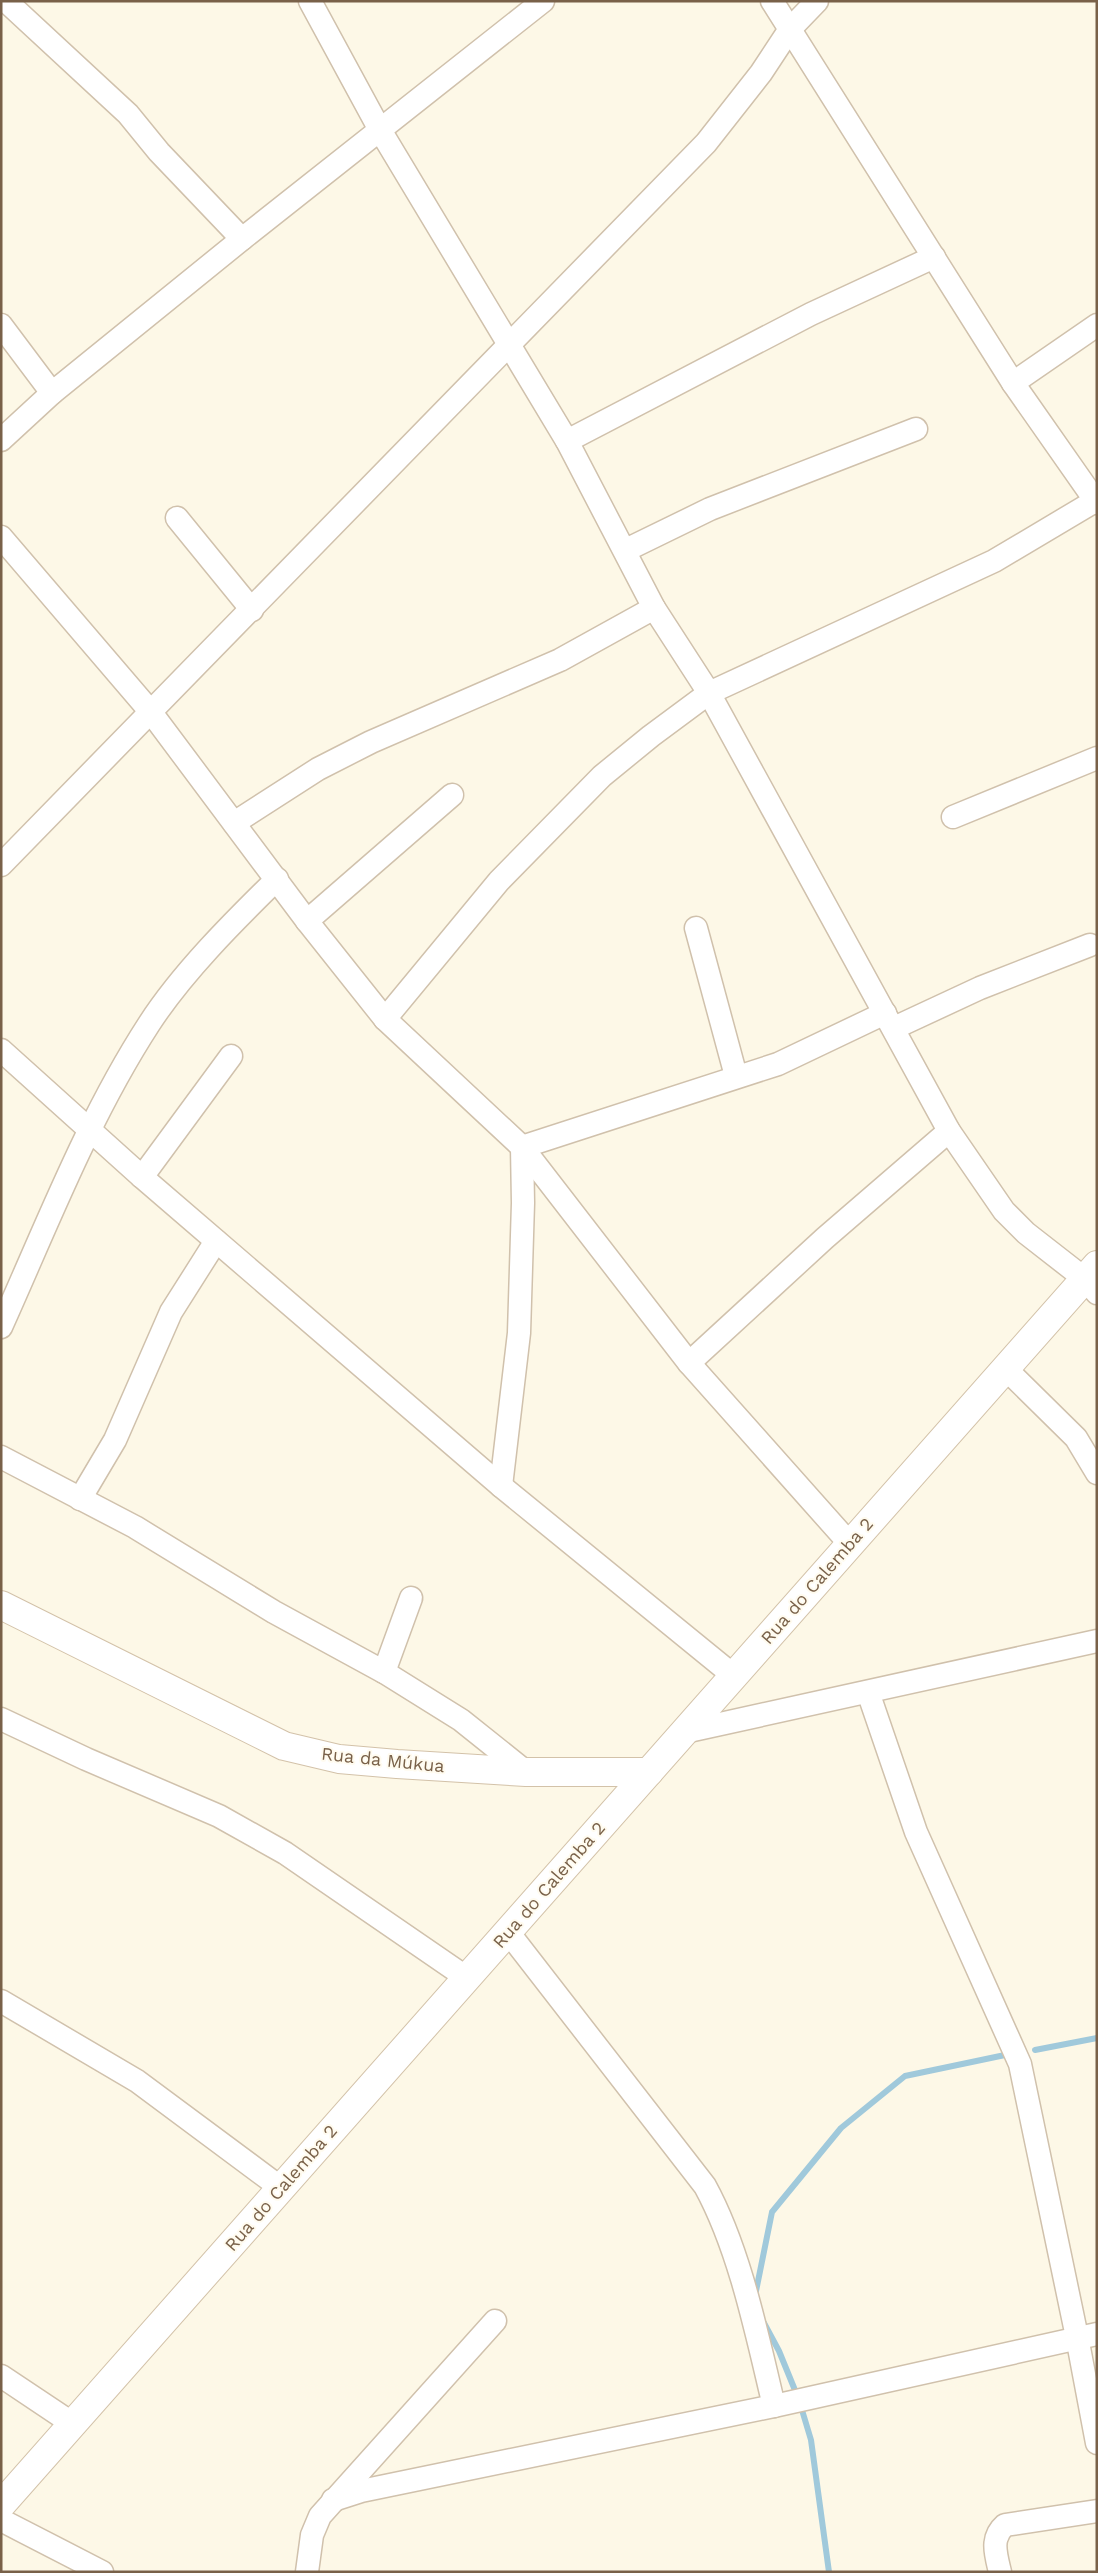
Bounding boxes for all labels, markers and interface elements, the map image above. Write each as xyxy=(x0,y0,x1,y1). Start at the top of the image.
street label: Rua do Calemba 2 xyxy=(756,1513,877,1648)
street label: Rua da Múkua xyxy=(320,1743,446,1776)
street label: Rua do Calemba 2 xyxy=(488,1817,609,1952)
street label: Rua do Calemba 2 xyxy=(220,2120,341,2255)

